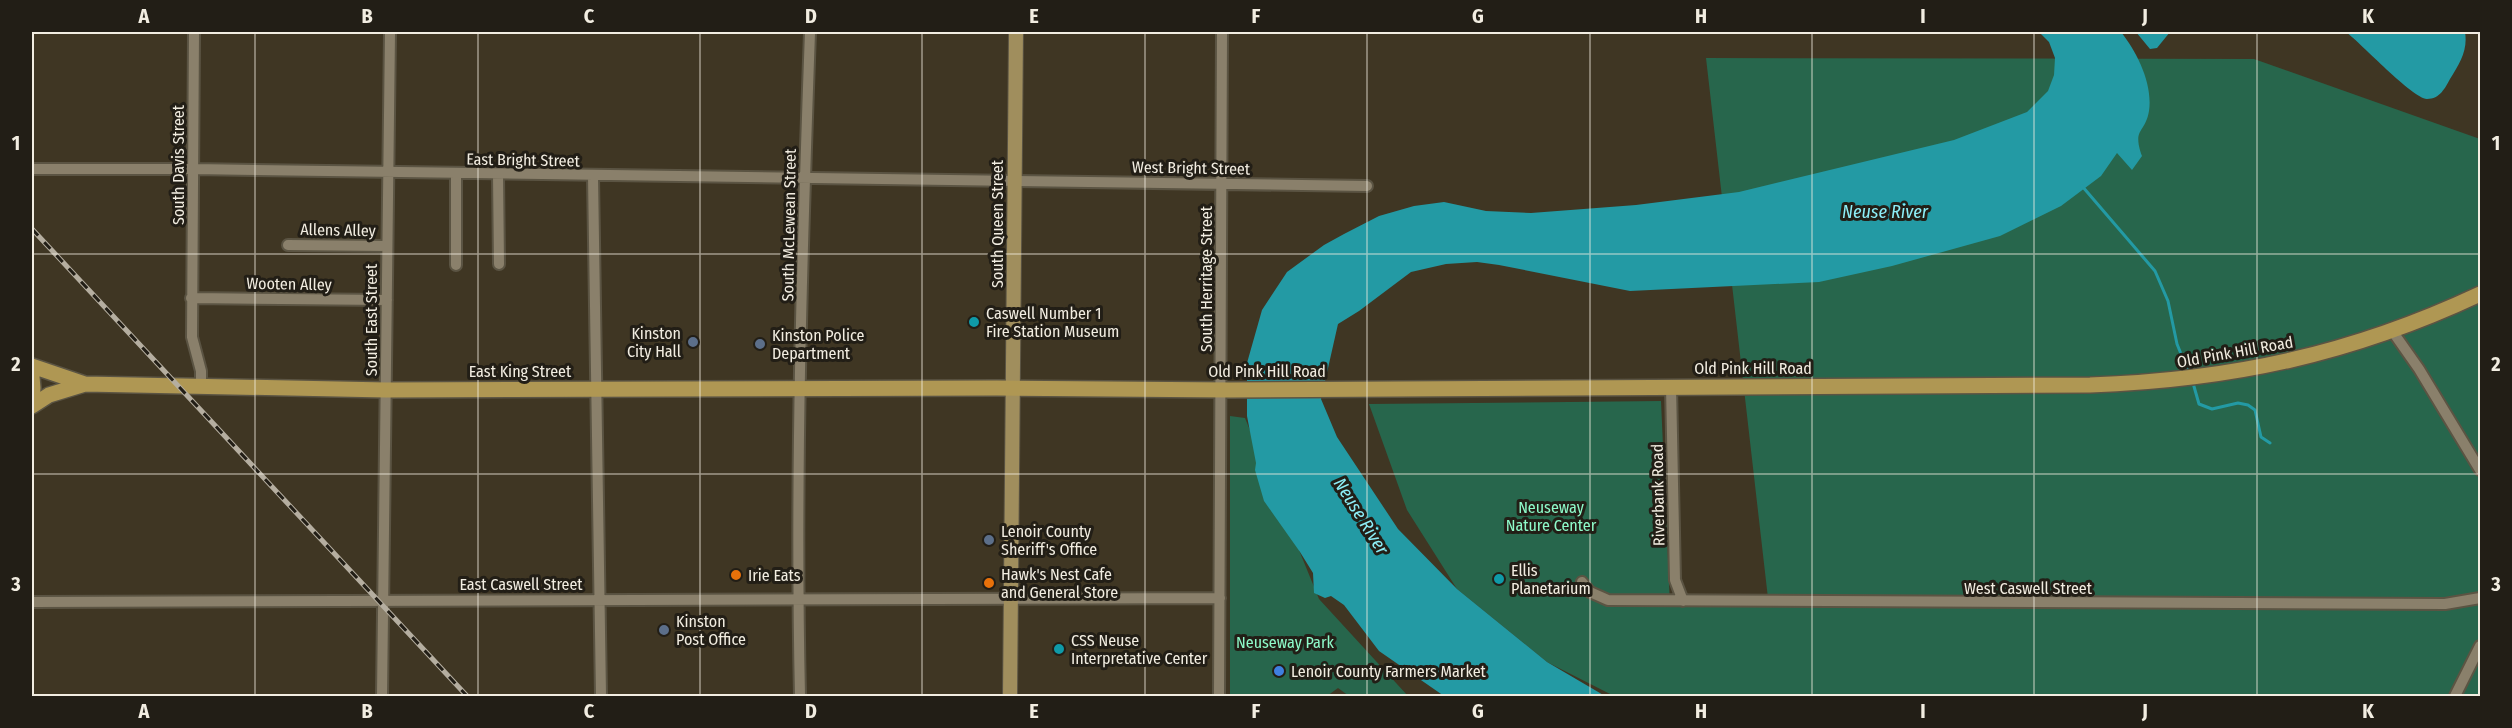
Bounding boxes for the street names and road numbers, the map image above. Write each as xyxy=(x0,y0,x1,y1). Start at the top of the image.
street label: South Davis Street xyxy=(169,104,188,225)
street label: South McLewean Street xyxy=(778,148,800,301)
street label: East Bright Street xyxy=(466,150,581,171)
street label: West Bright Street xyxy=(1132,157,1251,179)
street label: South Queen Street xyxy=(988,159,1007,288)
street label: South Herritage Street xyxy=(1197,205,1216,352)
street label: Allens Alley xyxy=(300,220,377,240)
street label: South East Street xyxy=(362,263,381,376)
street label: Wooten Alley xyxy=(246,274,333,294)
street label: Old Pink Hill Road xyxy=(2175,332,2295,372)
street label: Old Pink Hill Road xyxy=(1694,359,1812,378)
street label: East King Street xyxy=(469,362,572,381)
street label: Old Pink Hill Road xyxy=(1208,362,1326,381)
street label: Riverbank Road xyxy=(1648,444,1668,546)
street label: East Caswell Street xyxy=(459,575,583,594)
street label: West Caswell Street xyxy=(1964,579,2093,598)

